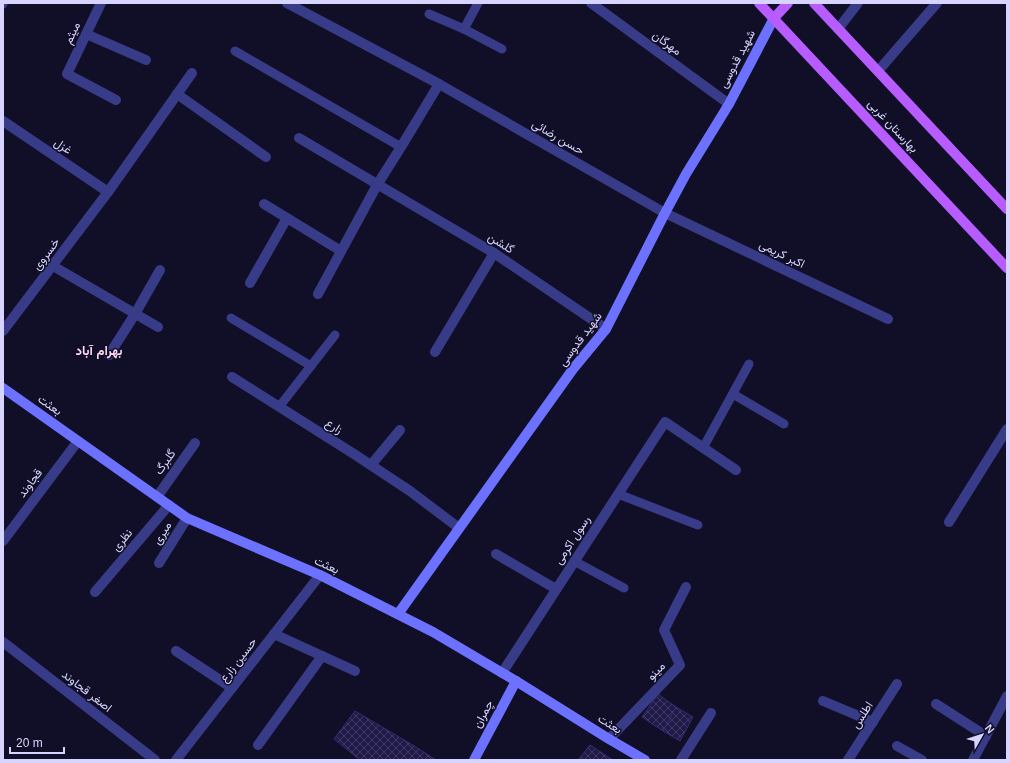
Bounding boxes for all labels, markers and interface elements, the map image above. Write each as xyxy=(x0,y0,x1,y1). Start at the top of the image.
street label: میثم xyxy=(61,20,84,47)
street label: شهید قدوسی xyxy=(716,27,759,91)
street label: مهرگان xyxy=(649,28,684,59)
street label: بهارستان غربی xyxy=(864,97,921,156)
street label: حسن رضائی xyxy=(529,116,587,158)
street label: غزل xyxy=(51,135,74,158)
street label: گلشن xyxy=(485,230,517,257)
street label: خسروی xyxy=(29,235,63,273)
street label: اکبر کریمی xyxy=(757,237,807,272)
street label: شهید قدوسی xyxy=(555,309,606,369)
district label: بهرام آباد xyxy=(75,343,123,359)
street label: بعثت xyxy=(35,392,65,418)
street label: زارع xyxy=(322,415,345,438)
street label: گلبرگ xyxy=(151,447,179,478)
street label: قجاوند xyxy=(15,466,46,501)
street label: رسول اکرمی xyxy=(551,513,594,568)
street label: میری xyxy=(150,519,175,548)
street label: نظری xyxy=(109,526,136,555)
street label: بعثت xyxy=(312,553,342,577)
street label: حسین زارع xyxy=(216,635,261,686)
street label: مینو xyxy=(644,659,669,684)
street label: اصغر قجاوند xyxy=(59,667,115,716)
street label: چمران xyxy=(470,698,497,731)
street label: اطلس xyxy=(848,699,877,732)
street label: بعثت xyxy=(595,711,625,737)
north arrow xyxy=(962,715,1002,755)
text: N xyxy=(983,722,997,736)
scale bar xyxy=(10,729,64,755)
text: 20 m xyxy=(16,736,43,750)

